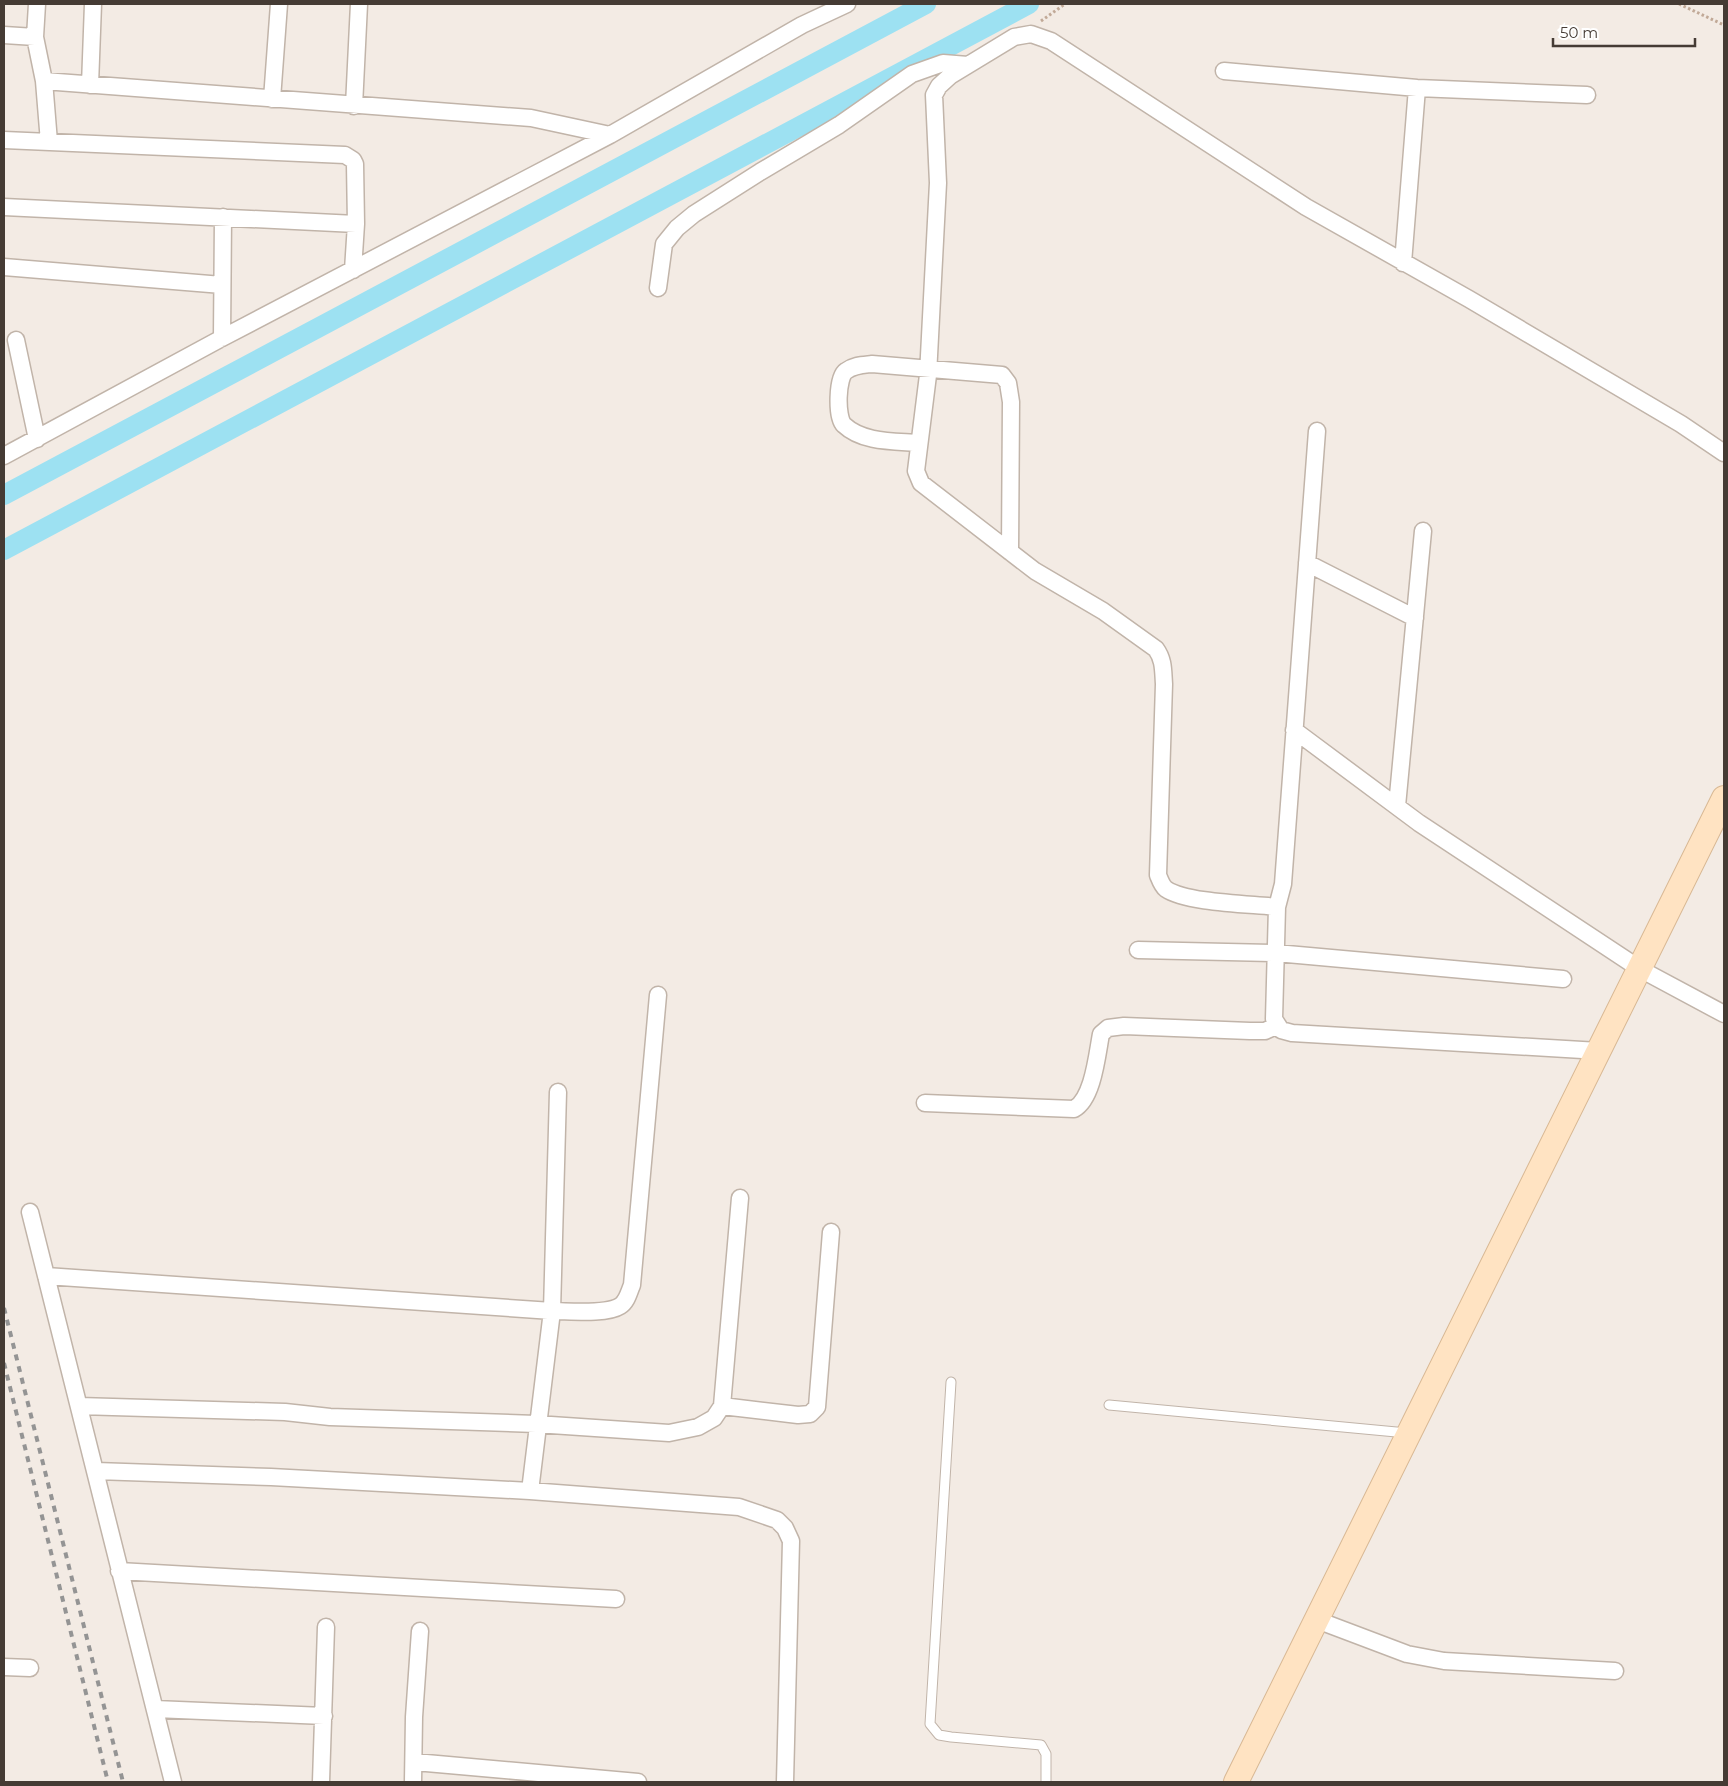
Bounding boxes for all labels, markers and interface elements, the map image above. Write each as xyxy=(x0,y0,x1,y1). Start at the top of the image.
scale bar xyxy=(1553,15,1696,47)
text: 50 m xyxy=(1560,23,1598,42)

